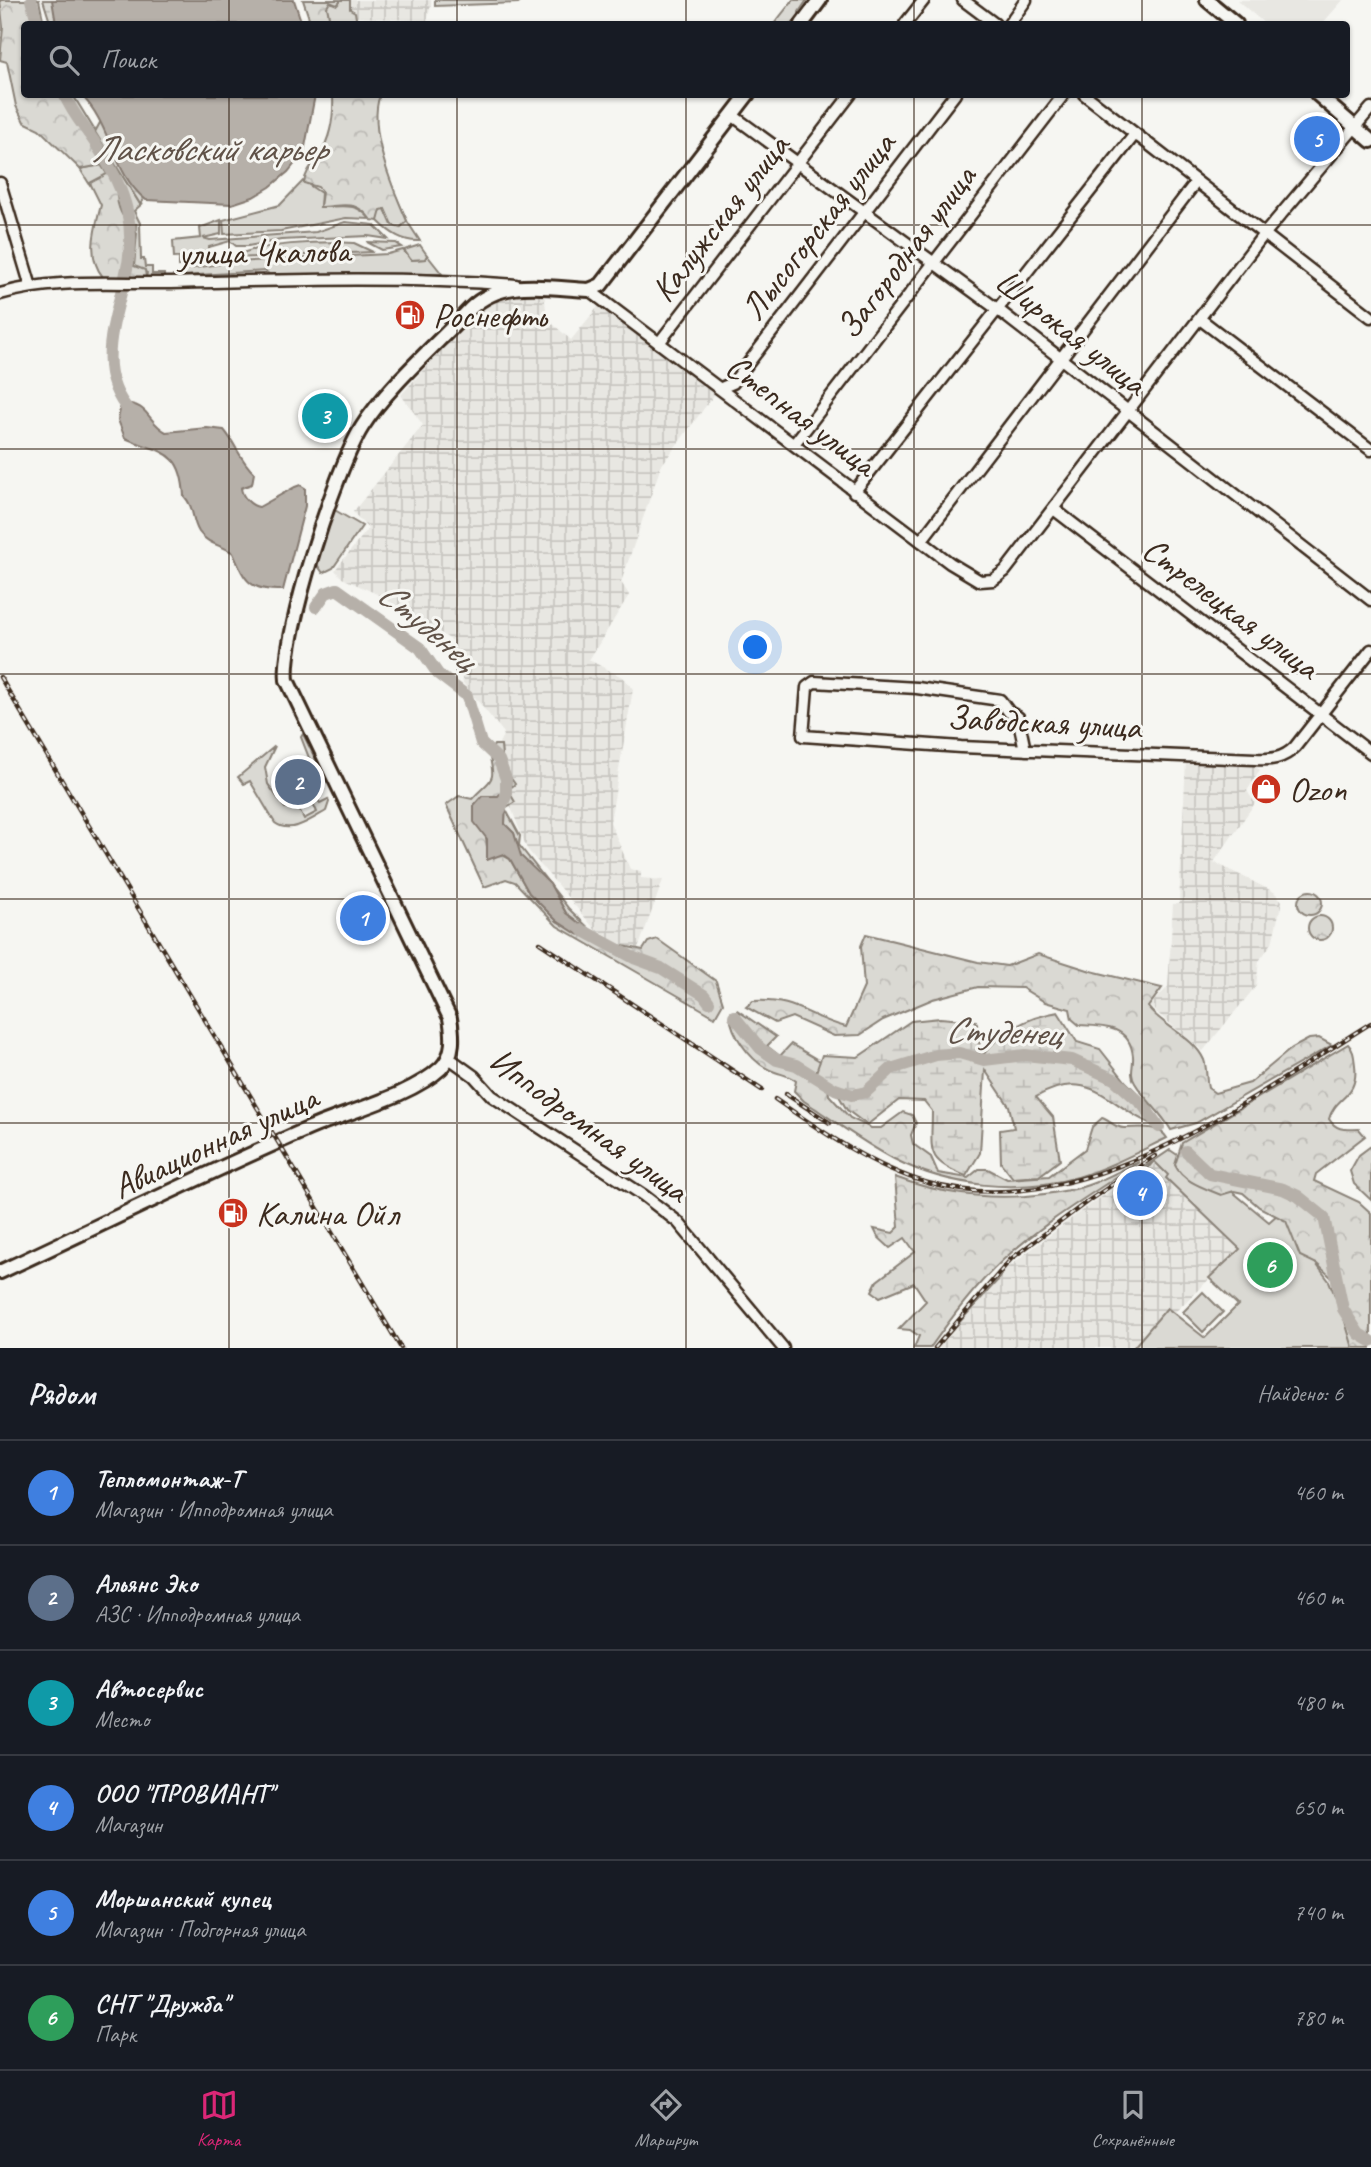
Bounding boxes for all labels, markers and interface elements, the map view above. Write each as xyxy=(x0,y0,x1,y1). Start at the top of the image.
search box xyxy=(21,21,1350,98)
icon: search xyxy=(45,41,83,79)
text: Поиск xyxy=(101,43,156,76)
pin: 5 xyxy=(1294,113,1340,165)
street label: Лысогорская улица xyxy=(731,121,907,329)
street label: Калужская улица xyxy=(641,123,801,311)
water label: Ласковский карьер xyxy=(92,125,330,172)
street label: Загородная улица xyxy=(826,155,987,348)
street label: улица Чкалова xyxy=(176,228,353,276)
street label: Широкая улица xyxy=(986,259,1158,407)
place label: Роснефть xyxy=(433,293,549,338)
fuel station icon: Роснефть xyxy=(393,298,427,332)
street label: Степная улица xyxy=(717,344,887,488)
pin: 3 xyxy=(302,390,348,442)
street label: Стрелецкая улица xyxy=(1134,527,1331,691)
water label: Студенец xyxy=(369,570,491,683)
your location xyxy=(738,630,772,664)
street label: Заводская улица xyxy=(946,694,1145,750)
pin: 2 xyxy=(275,756,321,808)
place label: Ozon xyxy=(1289,767,1347,812)
shop icon: Ozon xyxy=(1249,772,1283,806)
pin: 1 xyxy=(340,892,386,944)
water label: Студенец xyxy=(944,1005,1066,1057)
street label: Ипподромная улица xyxy=(481,1038,700,1214)
street label: Авиационная улица xyxy=(105,1074,327,1209)
pin: 4 xyxy=(1117,1167,1163,1219)
place label: Калина Ойл xyxy=(256,1191,401,1236)
fuel station icon: Калина Ойл xyxy=(216,1196,250,1230)
pin: 6 xyxy=(1247,1239,1293,1291)
text: Рядом xyxy=(28,1375,95,1413)
text: Найдено: 6 xyxy=(1257,1379,1343,1408)
text: Тепломонтаж-Т xyxy=(95,1462,242,1495)
text: 1 xyxy=(46,1478,56,1507)
text: 460 m xyxy=(1294,1478,1343,1507)
text: Магазин · Ипподромная улица xyxy=(95,1495,332,1524)
text: Альянс Эко xyxy=(95,1567,197,1600)
text: 2 xyxy=(46,1583,56,1612)
text: 460 m xyxy=(1294,1583,1343,1612)
text: АЗС · Ипподромная улица xyxy=(95,1600,300,1629)
text: Автосервис xyxy=(95,1672,203,1705)
text: 3 xyxy=(46,1688,56,1717)
text: 480 m xyxy=(1294,1688,1343,1717)
text: Место xyxy=(95,1705,149,1734)
text: ООО "ПРОВИАНТ" xyxy=(95,1777,273,1810)
text: 4 xyxy=(46,1793,56,1822)
text: 650 m xyxy=(1294,1793,1343,1822)
text: Магазин xyxy=(95,1810,162,1839)
text: Моршанский купец xyxy=(95,1882,271,1915)
text: 5 xyxy=(46,1898,56,1927)
text: 740 m xyxy=(1294,1898,1343,1927)
text: Магазин · Подгорная улица xyxy=(95,1915,305,1944)
text: СНТ "Дружба" xyxy=(95,1987,228,2020)
text: 6 xyxy=(46,2003,56,2032)
text: 780 m xyxy=(1294,2003,1343,2032)
text: Парк xyxy=(95,2020,136,2049)
tab: Карта xyxy=(197,2086,240,2152)
tab: Маршрут xyxy=(635,2086,697,2152)
tab: Сохранённые xyxy=(1091,2086,1174,2152)

